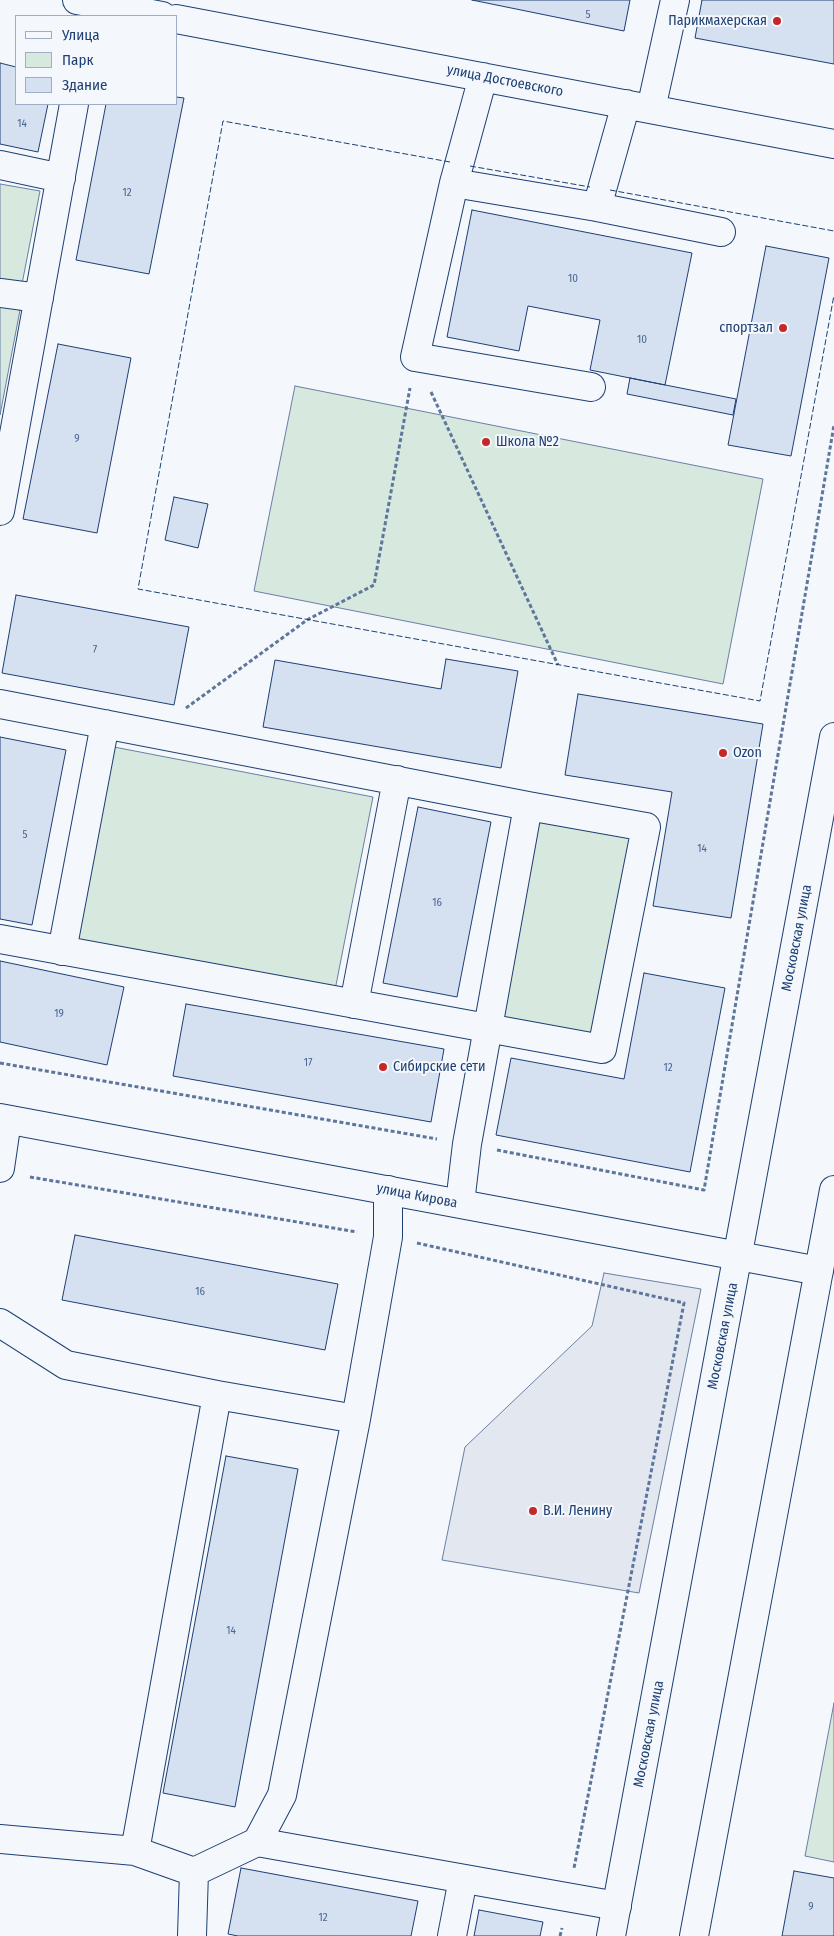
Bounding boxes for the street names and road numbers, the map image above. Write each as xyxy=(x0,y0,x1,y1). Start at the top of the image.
street label: улица Достоевского xyxy=(445,61,565,101)
street label: Московская улица xyxy=(778,883,816,993)
street label: улица Кирова xyxy=(375,1180,459,1212)
street label: Московская улица xyxy=(704,1281,742,1391)
street label: Московская улица xyxy=(630,1679,668,1789)

